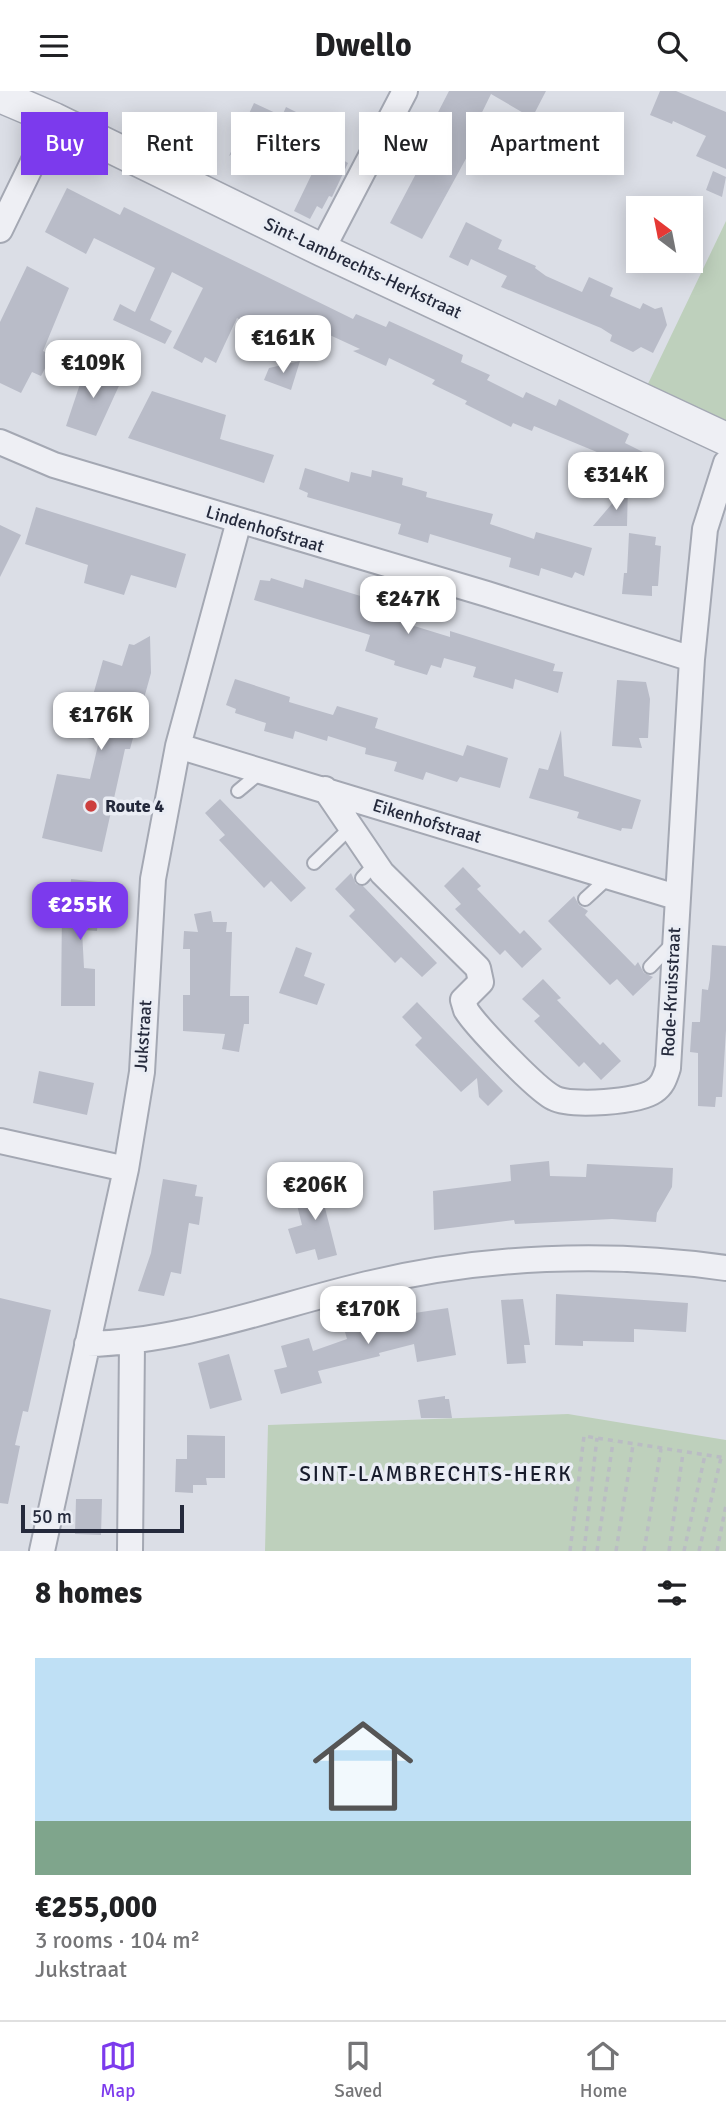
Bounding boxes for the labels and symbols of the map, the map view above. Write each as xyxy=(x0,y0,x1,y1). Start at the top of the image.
north arrow xyxy=(626,196,704,273)
street label: Sint-Lambrechts-Herkstraat xyxy=(261,213,465,323)
pin: €161K xyxy=(234,315,332,375)
pin: €109K xyxy=(44,341,142,400)
pin: €314K xyxy=(567,453,665,512)
street label: Lindenhofstraat xyxy=(203,501,327,557)
pin: €247K xyxy=(359,577,457,636)
pin: €176K xyxy=(52,693,150,752)
street label: Eikenhofstraat xyxy=(370,794,484,848)
place label: Route 4 xyxy=(105,795,165,817)
marker: Route 4 xyxy=(83,798,99,814)
pin: €255K xyxy=(31,883,129,942)
street label: Rode-Kruisstraat xyxy=(657,927,685,1057)
street label: Jukstraat xyxy=(130,999,156,1073)
pin: €206K xyxy=(266,1163,364,1222)
pin: €170K xyxy=(319,1287,417,1346)
district label: SINT-LAMBRECHTS-HERK xyxy=(299,1461,573,1487)
scale bar xyxy=(21,1502,184,1534)

